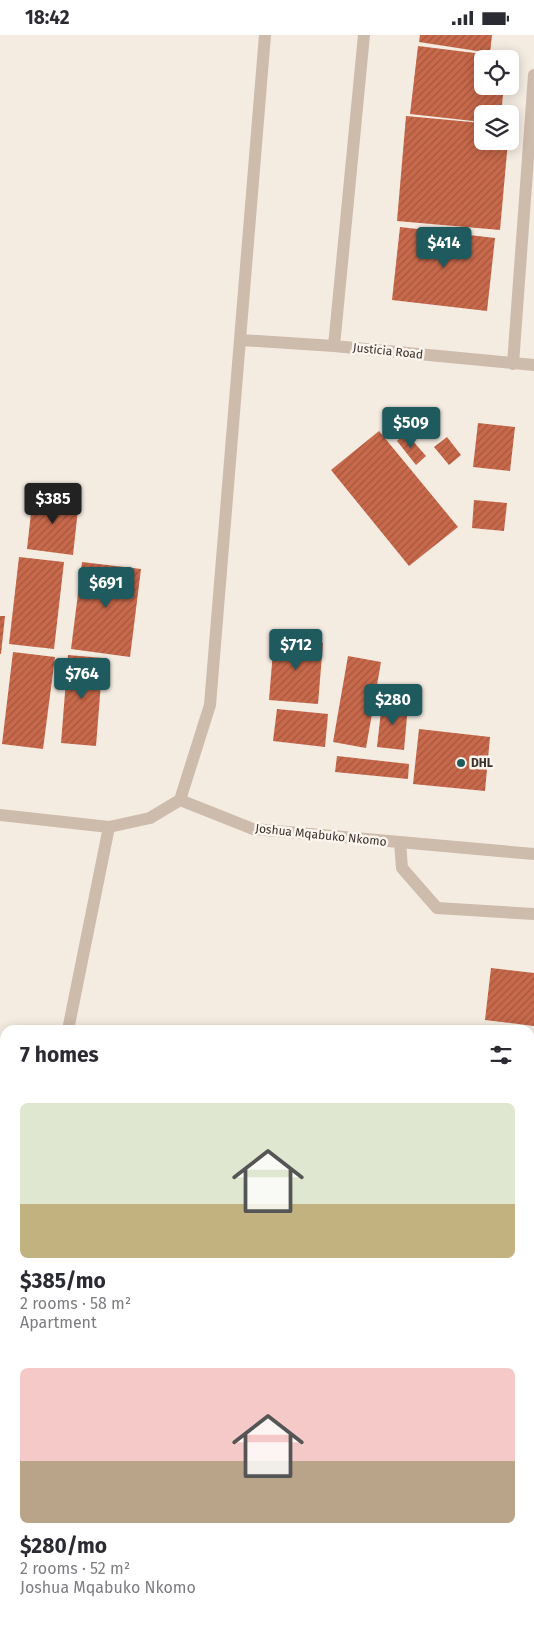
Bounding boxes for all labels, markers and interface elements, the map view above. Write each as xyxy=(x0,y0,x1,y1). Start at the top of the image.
text: 18:42 xyxy=(25,6,70,29)
map controls xyxy=(474,50,519,150)
button: locate xyxy=(474,50,519,95)
button: layers xyxy=(474,105,519,150)
pin: $414 xyxy=(414,227,474,269)
text: $414 xyxy=(427,233,461,252)
street label: Justicia Road xyxy=(352,340,424,362)
pin: $509 xyxy=(381,407,441,449)
text: $509 xyxy=(393,413,429,432)
pin: $385 xyxy=(23,483,83,525)
text: $385 xyxy=(36,489,70,508)
pin: $691 xyxy=(76,567,136,609)
text: $691 xyxy=(89,573,123,592)
pin: $712 xyxy=(266,629,326,671)
text: $712 xyxy=(280,635,312,654)
pin: $764 xyxy=(52,657,112,700)
text: $764 xyxy=(65,664,99,683)
pin: $280 xyxy=(363,683,423,726)
text: $280 xyxy=(375,690,411,709)
place label: DHL xyxy=(471,756,493,770)
marker: DHL xyxy=(455,757,467,769)
street label: Joshua Mqabuko Nkomo xyxy=(255,821,387,849)
icon: filters xyxy=(487,1041,515,1069)
text: 7 homes xyxy=(20,1042,99,1068)
icon: home xyxy=(223,1136,313,1226)
text: $385/mo xyxy=(20,1268,106,1294)
text: 2 rooms · 58 m² xyxy=(20,1294,131,1313)
text: Apartment xyxy=(20,1313,97,1332)
icon: home xyxy=(223,1401,313,1491)
text: $280/mo xyxy=(20,1533,107,1559)
text: 2 rooms · 52 m² xyxy=(20,1559,130,1578)
text: Joshua Mqabuko Nkomo xyxy=(20,1578,196,1597)

